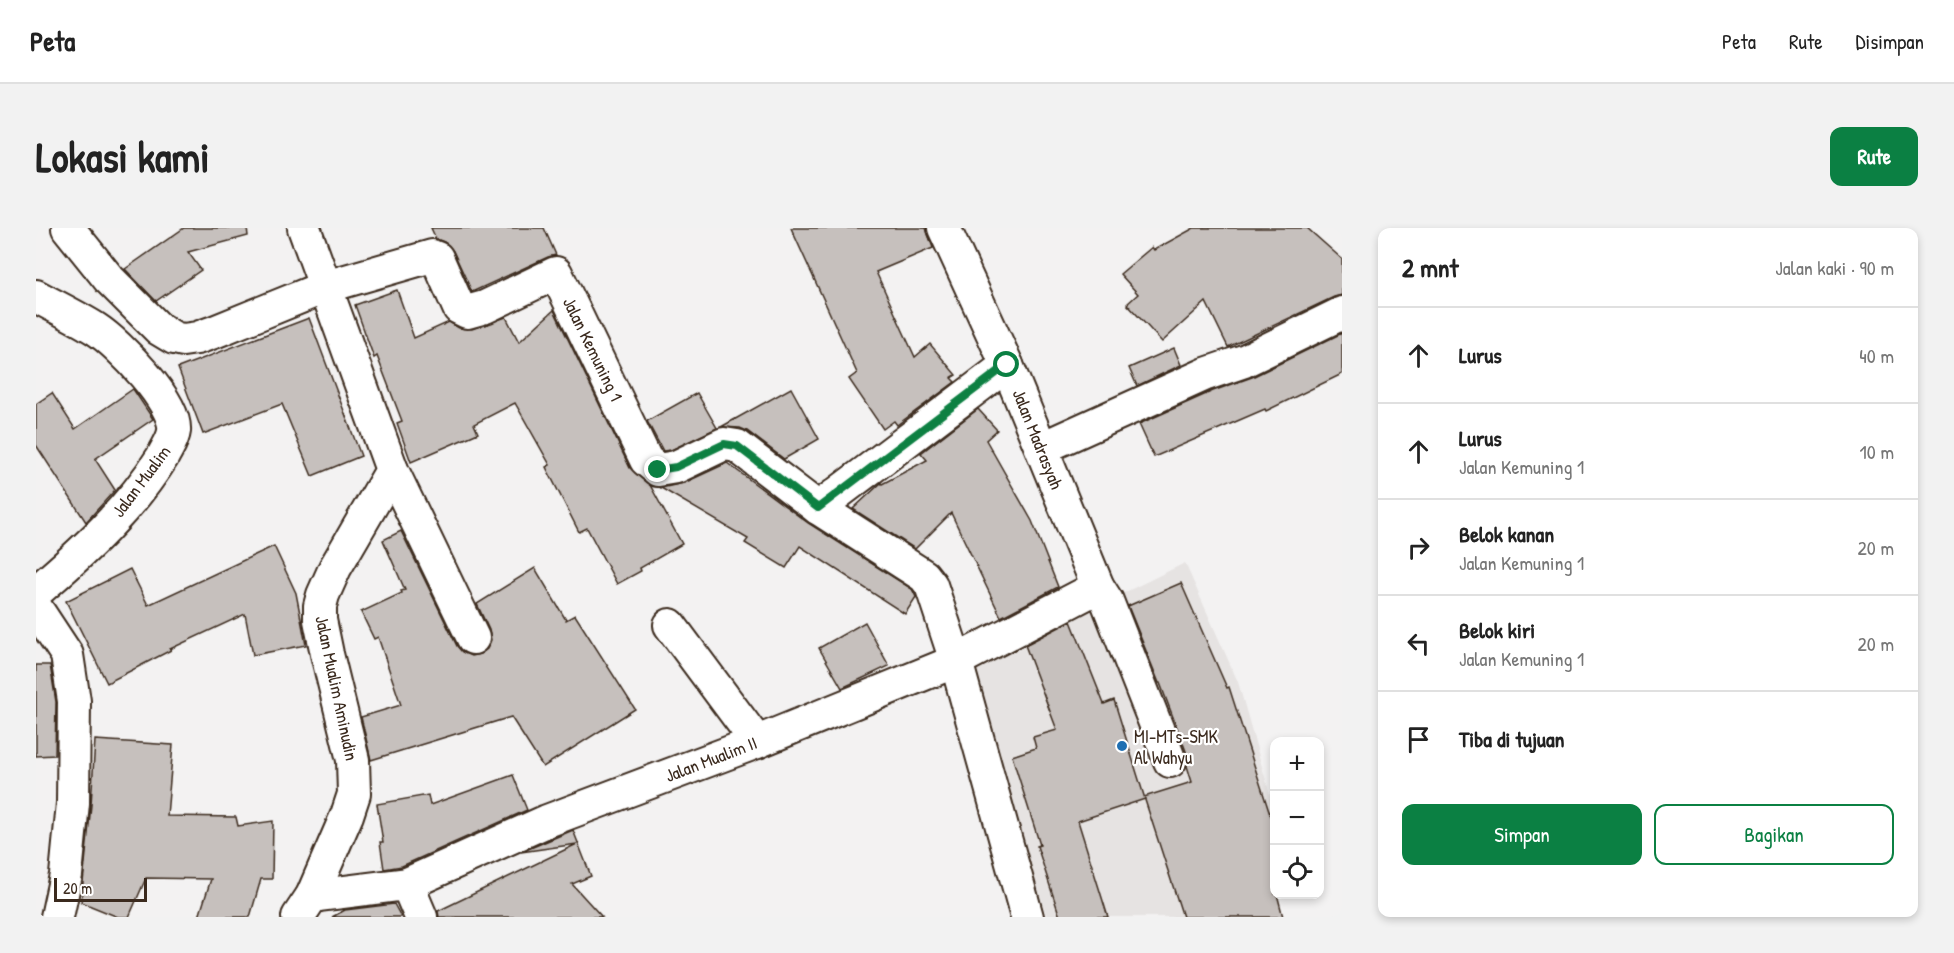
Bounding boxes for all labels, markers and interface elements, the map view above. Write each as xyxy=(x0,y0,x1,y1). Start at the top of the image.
text: Peta xyxy=(30,22,75,60)
text: Peta xyxy=(1722,27,1756,56)
text: Rute xyxy=(1789,27,1823,56)
text: Disimpan xyxy=(1856,27,1924,56)
button: Rute xyxy=(1830,127,1918,186)
text: Lokasi kami xyxy=(36,128,210,185)
text: 2 mnt xyxy=(1402,250,1459,285)
text: Jalan kaki · 90 m xyxy=(1775,254,1894,281)
street label: Jalan Kemuning 1 xyxy=(557,293,629,405)
icon: ahead xyxy=(1402,339,1435,372)
text: Lurus xyxy=(1459,340,1502,370)
text: 40 m xyxy=(1859,342,1894,369)
route start xyxy=(993,351,1019,377)
street label: Jalan Madrasyah xyxy=(1007,385,1070,493)
text: Lurus xyxy=(1459,423,1502,453)
icon: ahead xyxy=(1402,435,1435,468)
text: 10 m xyxy=(1860,438,1894,465)
street label: Jalan Mualim xyxy=(106,440,176,522)
text: Jalan Kemuning 1 xyxy=(1459,453,1584,480)
route end xyxy=(644,456,670,482)
text: Belok kanan xyxy=(1459,519,1554,549)
icon: right xyxy=(1402,531,1435,564)
text: 20 m xyxy=(1857,534,1894,561)
text: Jalan Kemuning 1 xyxy=(1459,549,1584,576)
street label: Jalan Mualim Aminudin xyxy=(309,613,365,763)
text: Belok kiri xyxy=(1459,615,1535,645)
icon: left xyxy=(1402,627,1435,660)
text: 20 m xyxy=(1857,630,1894,657)
text: Jalan Kemuning 1 xyxy=(1459,645,1584,672)
icon: arrive xyxy=(1402,723,1435,756)
place label: MI-MTs-SMK Al Wahyu xyxy=(1134,724,1219,770)
text: Tiba di tujuan xyxy=(1459,724,1564,754)
street label: Jalan Mualim II xyxy=(661,730,761,788)
map controls xyxy=(1270,737,1324,899)
button: + xyxy=(1270,737,1324,791)
marker: MI-MTs-SMK Al Wahyu xyxy=(1115,739,1129,753)
button: − xyxy=(1270,791,1324,845)
button: Simpan xyxy=(1402,804,1642,865)
button: Bagikan xyxy=(1654,804,1894,865)
button: locate xyxy=(1270,845,1324,899)
scale bar xyxy=(54,875,147,902)
text: 20 m xyxy=(63,877,92,899)

